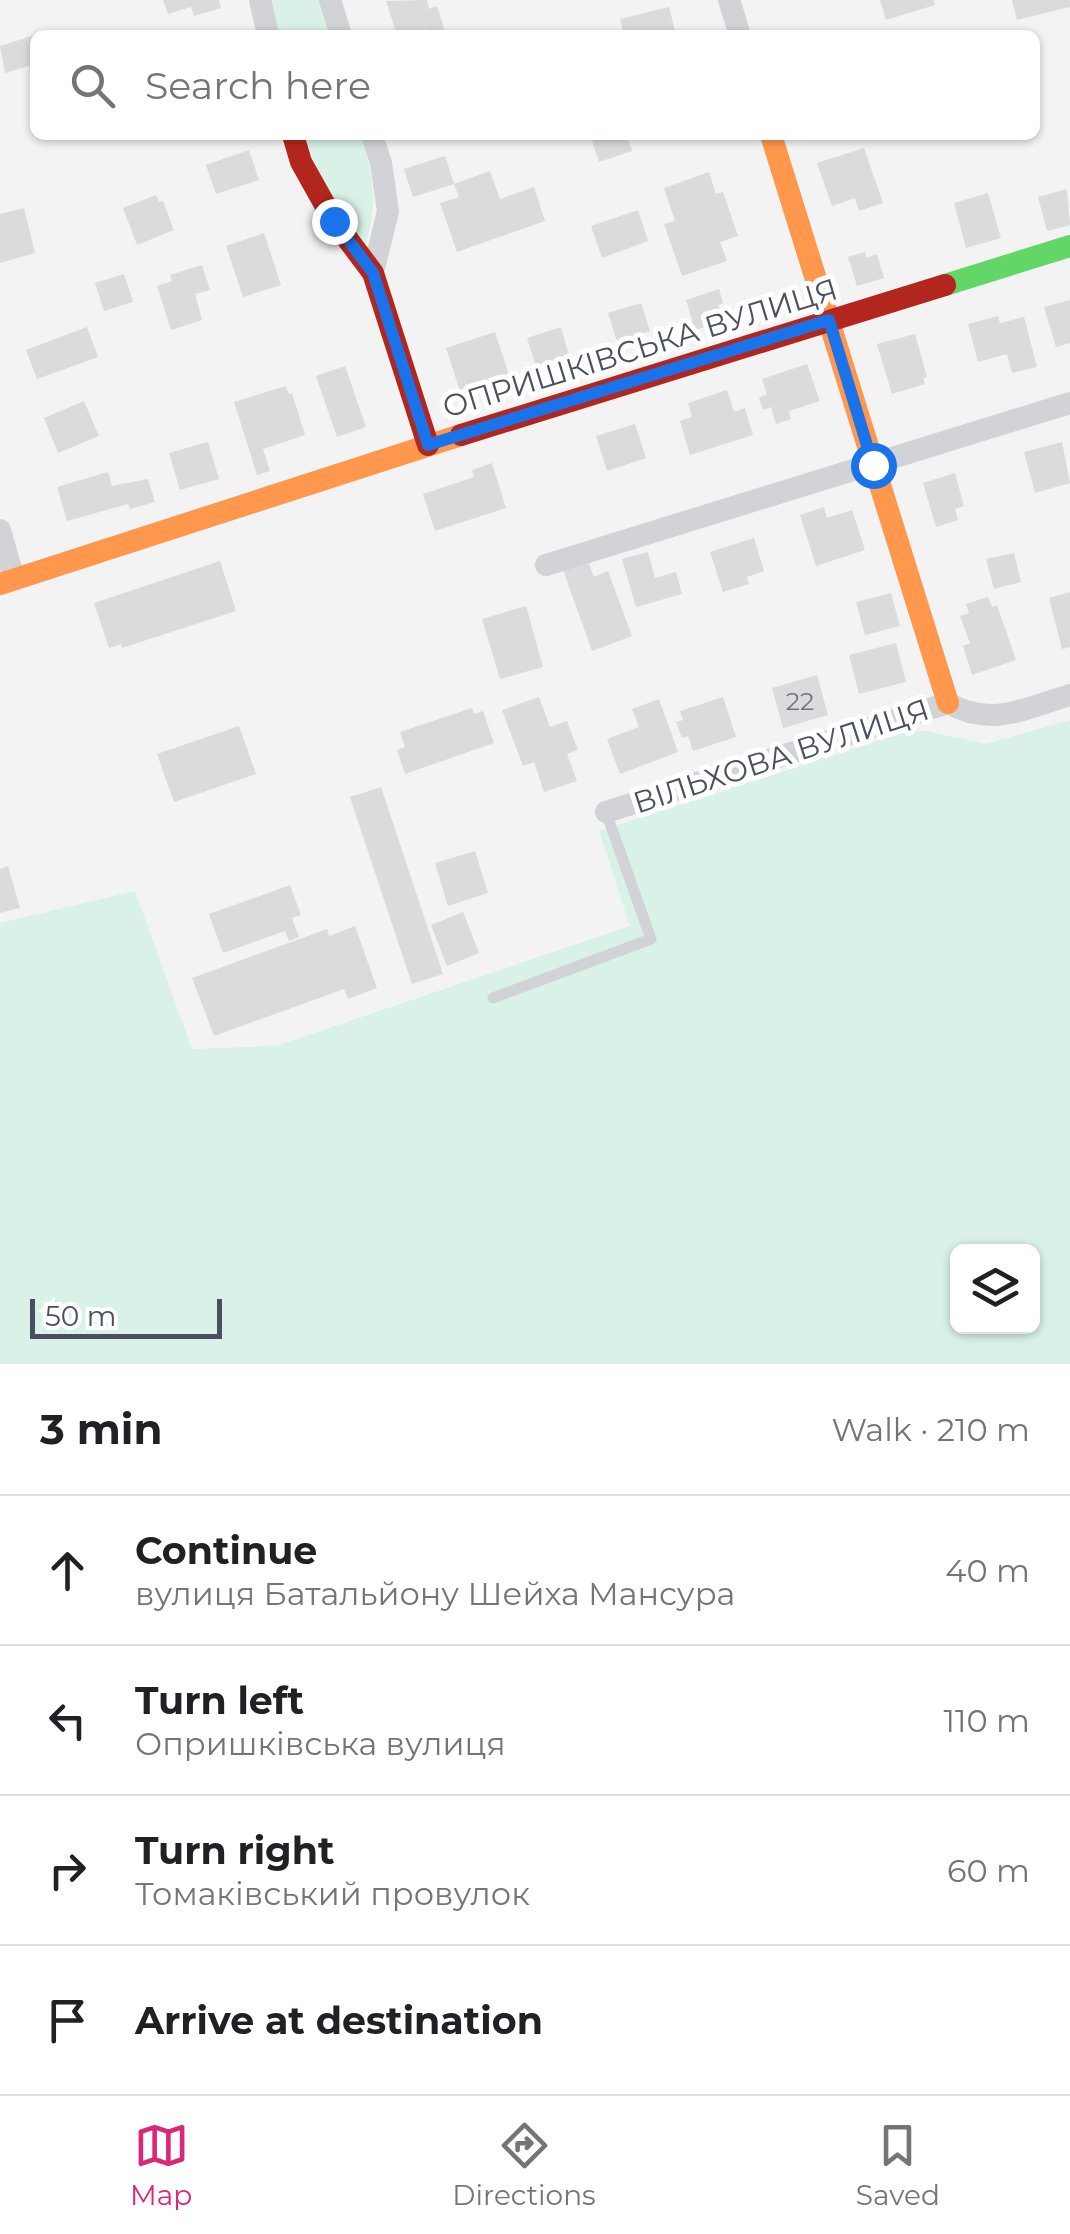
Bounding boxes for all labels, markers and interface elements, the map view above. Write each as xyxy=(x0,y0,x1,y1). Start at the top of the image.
search box xyxy=(30,30,1040,140)
icon: search xyxy=(65,58,120,113)
text: Search here xyxy=(145,62,371,109)
route end xyxy=(312,199,358,245)
street label: ОПРИШКІВСЬКА ВУЛИЦЯ xyxy=(438,270,842,426)
route start xyxy=(851,443,897,489)
house number: 22 xyxy=(786,686,814,716)
street label: ВІЛЬХОВА ВУЛИЦЯ xyxy=(628,691,934,821)
map controls xyxy=(950,1244,1040,1334)
button: layers xyxy=(950,1244,1040,1334)
scale bar xyxy=(30,1294,222,1338)
text: 50 m xyxy=(45,1299,116,1333)
text: 3 min xyxy=(40,1403,162,1455)
text: Walk · 210 m xyxy=(832,1410,1030,1449)
text: Continue xyxy=(135,1527,317,1574)
icon: ahead xyxy=(40,1543,95,1598)
text: 40 m xyxy=(945,1551,1030,1590)
text: вулиця Батальйону Шейха Мансура xyxy=(135,1574,735,1613)
text: Turn left xyxy=(135,1677,304,1724)
icon: left xyxy=(40,1693,95,1748)
text: 110 m xyxy=(943,1701,1030,1740)
text: Опришківська вулиця xyxy=(135,1724,506,1763)
text: Turn right xyxy=(135,1827,334,1874)
icon: right xyxy=(40,1843,95,1898)
text: 60 m xyxy=(947,1851,1030,1890)
text: Томаківський провулок xyxy=(135,1874,530,1913)
icon: arrive xyxy=(40,1993,95,2048)
text: Arrive at destination xyxy=(135,1997,543,2044)
tab: Map xyxy=(130,2118,192,2212)
tab: Directions xyxy=(452,2118,596,2212)
tab: Saved xyxy=(856,2118,940,2212)

